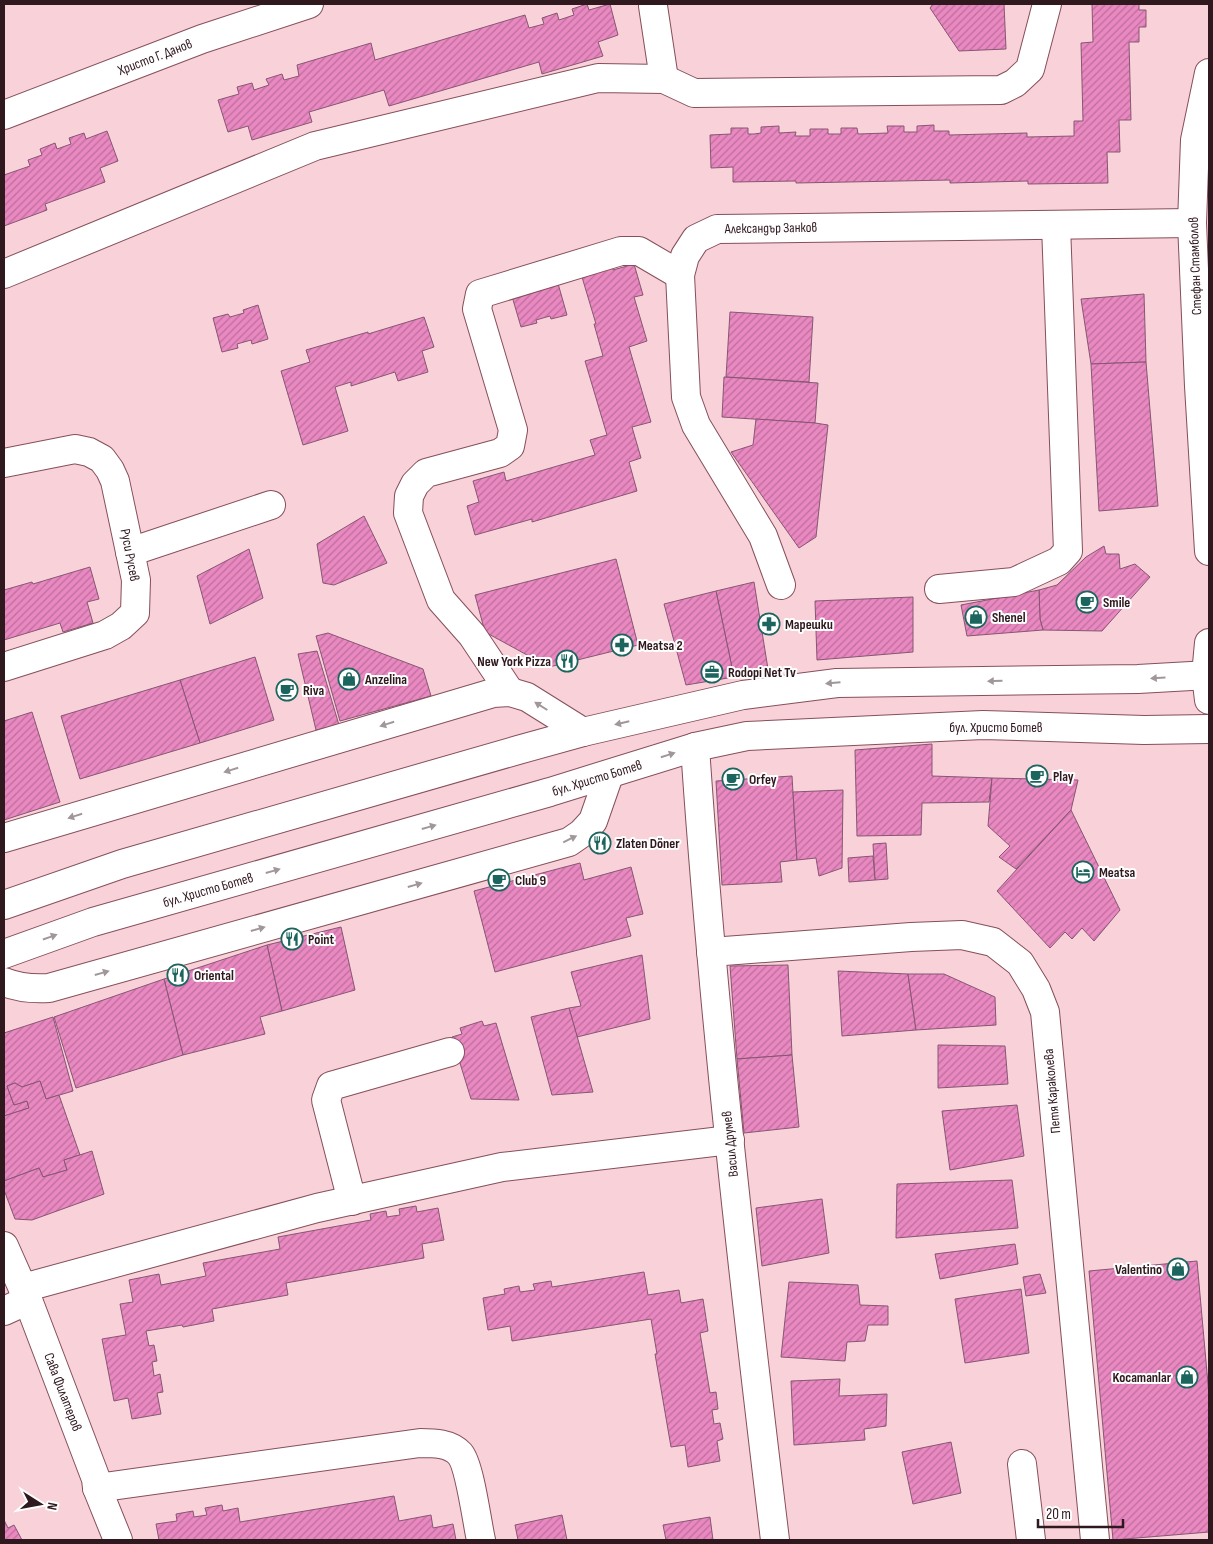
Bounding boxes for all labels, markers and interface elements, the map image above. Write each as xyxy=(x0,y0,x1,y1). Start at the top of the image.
street label: Христо Г. Данов xyxy=(114,35,195,79)
street label: Стефан Стамболов xyxy=(1185,216,1205,316)
street label: Александър Занков xyxy=(724,219,818,237)
street label: Руси Русев xyxy=(117,527,143,583)
cafe icon: Smile xyxy=(1075,590,1099,614)
place label: Smile xyxy=(1103,594,1130,611)
shop icon: Shenel xyxy=(964,605,988,629)
place label: Shenel xyxy=(992,609,1026,626)
pharmacy icon: Марешки xyxy=(757,612,781,636)
place label: Марешки xyxy=(785,616,833,633)
pharmacy icon: Meatsa 2 xyxy=(610,633,634,657)
place label: Meatsa 2 xyxy=(638,637,683,654)
restaurant icon: New York Pizza xyxy=(555,649,579,673)
place label: New York Pizza xyxy=(477,653,551,670)
office icon: Rodopi Net Tv xyxy=(700,660,724,684)
place label: Rodopi Net Tv xyxy=(728,664,796,681)
shop icon: Anzelina xyxy=(337,667,361,691)
place label: Anzelina xyxy=(364,671,407,688)
one-way arrow xyxy=(1149,674,1165,682)
one-way arrow xyxy=(987,677,1003,685)
cafe icon: Riva xyxy=(275,678,299,702)
one-way arrow xyxy=(824,680,840,688)
place label: Riva xyxy=(303,682,324,699)
one-way arrow xyxy=(535,702,548,711)
one-way arrow xyxy=(614,719,629,727)
street label: бул. Христо Ботев xyxy=(949,719,1043,736)
one-way arrow xyxy=(379,720,395,728)
one-way arrow xyxy=(661,751,676,759)
street label: бул. Христо Ботев xyxy=(550,756,644,800)
cafe icon: Play xyxy=(1025,764,1049,788)
one-way arrow xyxy=(224,767,239,775)
cafe icon: Orfey xyxy=(721,767,745,791)
place label: Play xyxy=(1053,768,1074,785)
place label: Orfey xyxy=(749,771,777,788)
one-way arrow xyxy=(68,813,83,821)
one-way arrow xyxy=(421,822,436,830)
restaurant icon: Zlaten Döner xyxy=(588,831,612,855)
one-way arrow xyxy=(563,835,578,844)
place label: Zlaten Döner xyxy=(616,835,680,852)
hotel icon: Meatsa xyxy=(1071,860,1095,884)
place label: Meatsa xyxy=(1099,864,1136,881)
one-way arrow xyxy=(265,867,280,875)
cafe icon: Club 9 xyxy=(487,868,511,892)
street label: бул. Христо Ботев xyxy=(161,869,255,911)
place label: Club 9 xyxy=(515,872,546,889)
one-way arrow xyxy=(407,881,422,889)
one-way arrow xyxy=(251,925,266,933)
restaurant icon: Point xyxy=(280,927,304,951)
place label: Point xyxy=(308,931,335,948)
one-way arrow xyxy=(42,933,57,940)
restaurant icon: Oriental xyxy=(166,963,190,987)
place label: Oriental xyxy=(194,967,234,984)
one-way arrow xyxy=(94,969,109,977)
street label: Петя Караколева xyxy=(1040,1048,1064,1134)
street label: Васил Друмев xyxy=(718,1110,742,1178)
shop icon: Valentino xyxy=(1166,1257,1190,1281)
place label: Valentino xyxy=(1115,1261,1162,1278)
street label: Сава Филатеров xyxy=(40,1350,86,1434)
shop icon: Kocamanlar xyxy=(1175,1365,1199,1389)
place label: Kocamanlar xyxy=(1113,1369,1172,1386)
north arrow xyxy=(15,1479,65,1529)
scale bar xyxy=(1038,1496,1123,1528)
text: N xyxy=(43,1501,61,1512)
text: 20 m xyxy=(1046,1505,1071,1524)

